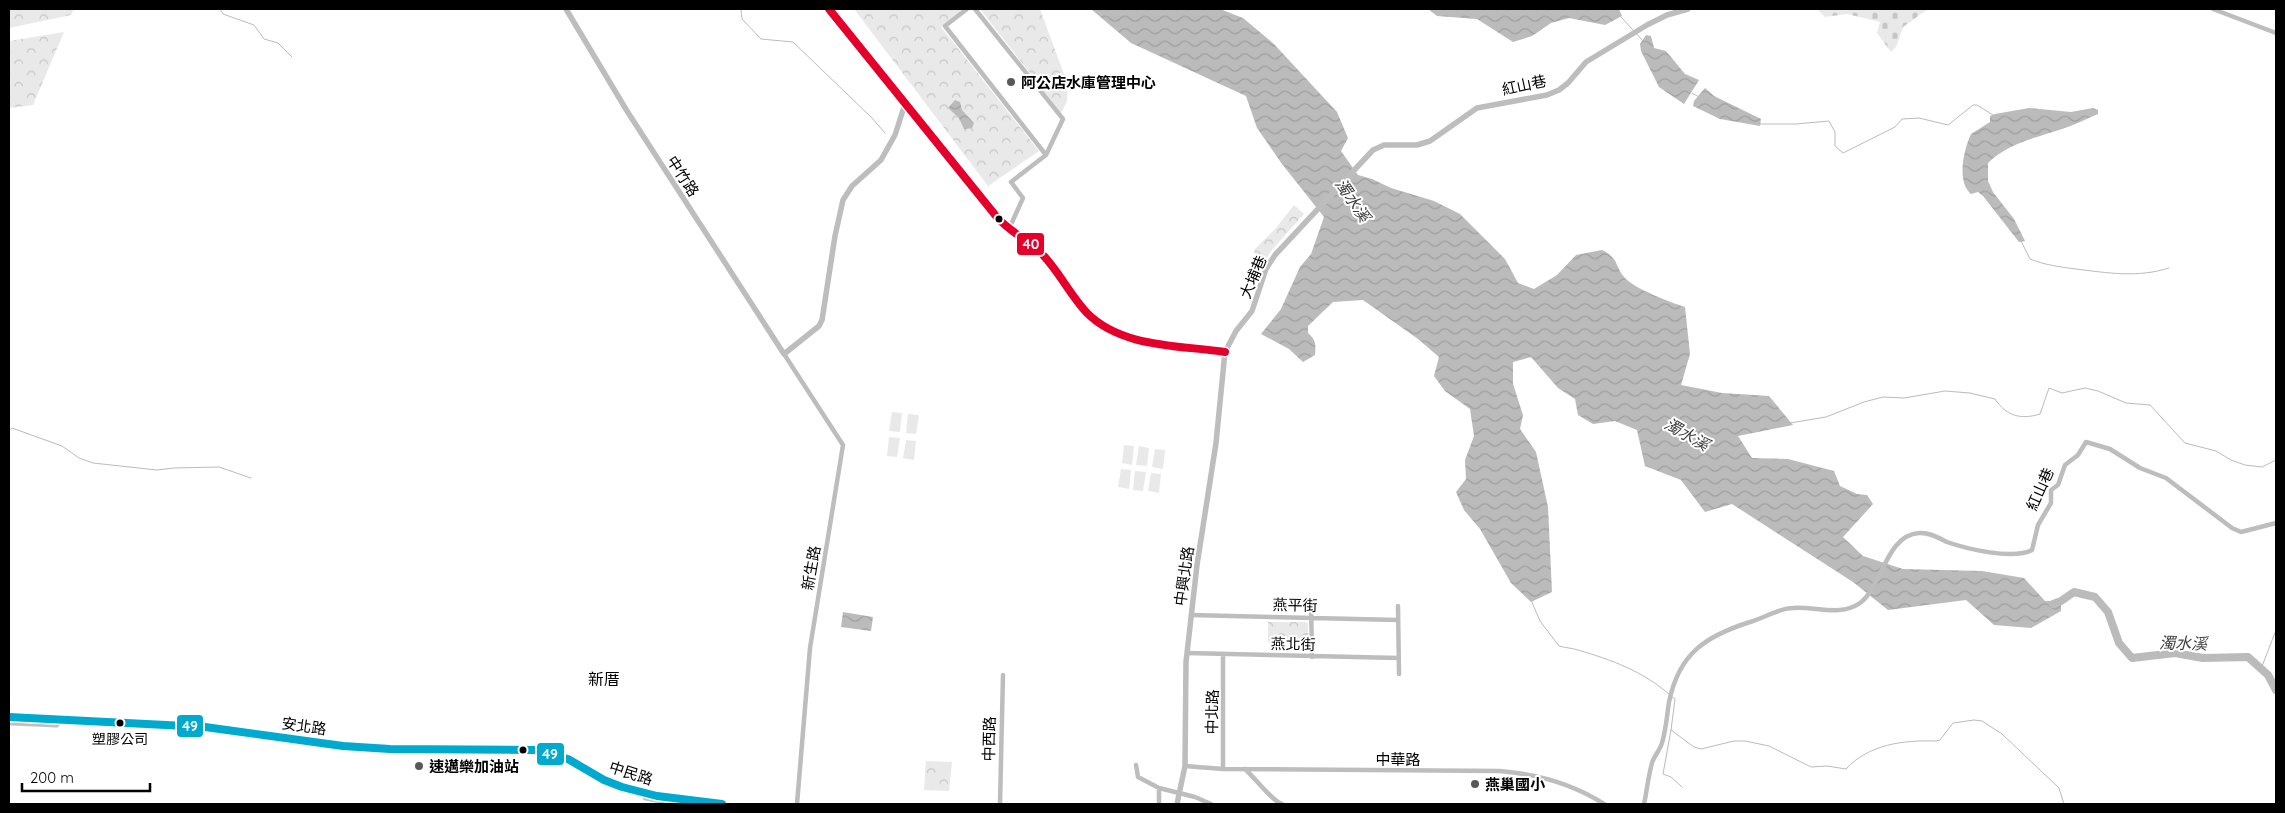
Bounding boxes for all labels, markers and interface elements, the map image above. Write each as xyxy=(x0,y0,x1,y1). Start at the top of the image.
street label: 紅山巷 xyxy=(1500,71,1548,99)
place label: 阿公店水庫管理中心 xyxy=(1021,73,1156,92)
marker: 阿公店水庫管理中心 xyxy=(1005,76,1017,88)
street label: 中竹路 xyxy=(663,152,703,200)
water label: 濁水溪 xyxy=(1331,175,1376,227)
unlabelled marker xyxy=(994,214,1004,224)
line badge: 40 xyxy=(1016,232,1045,256)
text: 40 xyxy=(1023,235,1040,253)
street label: 大埔巷 xyxy=(1235,253,1271,301)
water label: 濁水溪 xyxy=(1661,413,1715,456)
street label: 紅山巷 xyxy=(2022,465,2058,513)
street label: 新生路 xyxy=(798,544,824,592)
street label: 中興北路 xyxy=(1170,545,1198,607)
street label: 燕平街 xyxy=(1272,595,1318,615)
water label: 濁水溪 xyxy=(2159,633,2209,653)
street label: 燕北街 xyxy=(1270,634,1316,654)
district label: 新厝 xyxy=(588,669,620,689)
street label: 中北路 xyxy=(1202,689,1222,735)
street label: 安北路 xyxy=(280,713,328,739)
line badge: 49 xyxy=(176,714,204,738)
street label: 中西路 xyxy=(979,716,999,762)
text: 49 xyxy=(182,717,198,735)
marker: 塑膠公司 xyxy=(115,718,125,728)
place label: 塑膠公司 xyxy=(92,730,148,748)
line badge: 49 xyxy=(536,742,565,766)
unlabelled marker xyxy=(518,745,528,755)
text: 49 xyxy=(542,745,558,763)
street label: 中華路 xyxy=(1375,750,1421,769)
place label: 速邁樂加油站 xyxy=(429,757,519,776)
street label: 中民路 xyxy=(607,757,655,789)
scale bar xyxy=(22,760,150,792)
marker: 速邁樂加油站 xyxy=(413,760,425,772)
text: 200 m xyxy=(30,768,74,787)
place label: 燕巢國小 xyxy=(1485,775,1546,794)
marker: 燕巢國小 xyxy=(1469,778,1481,790)

